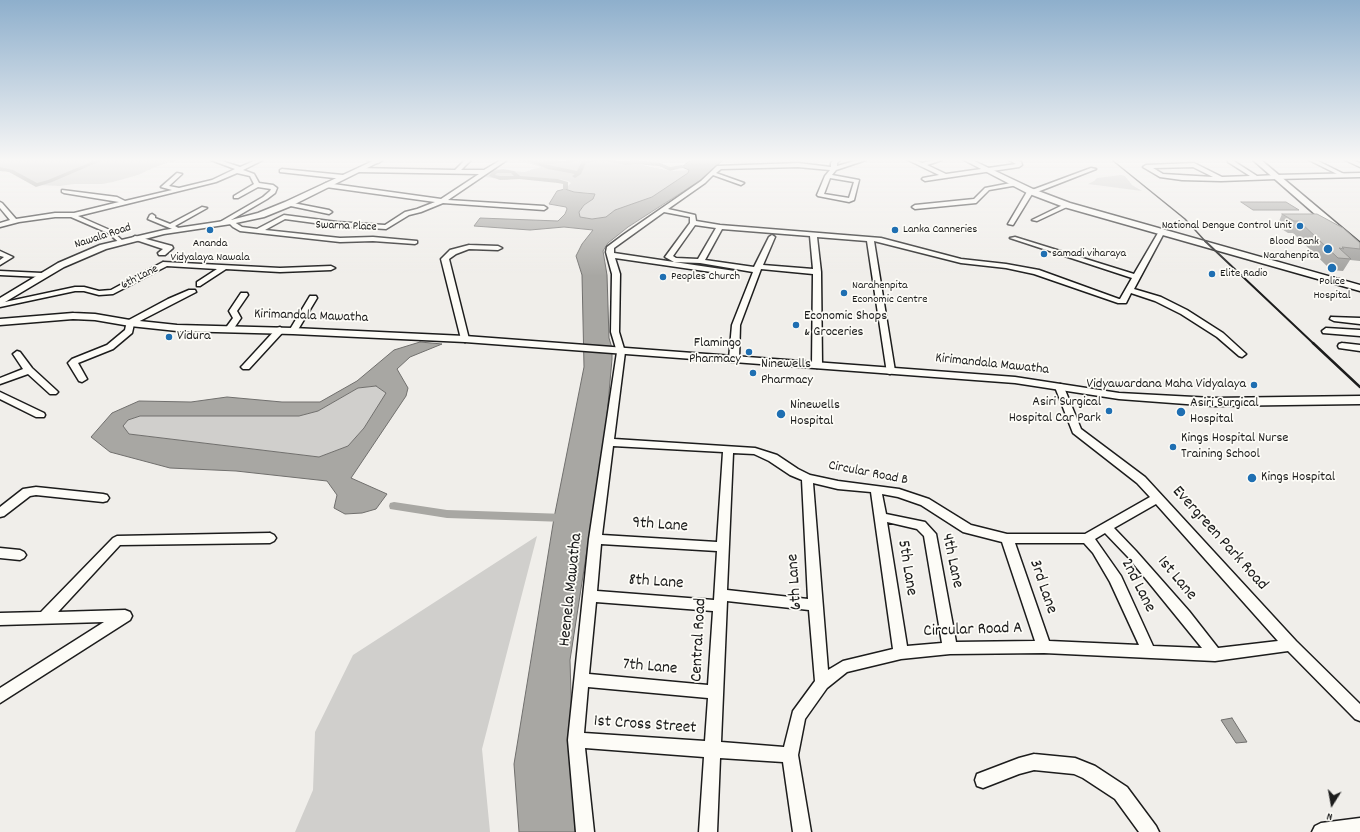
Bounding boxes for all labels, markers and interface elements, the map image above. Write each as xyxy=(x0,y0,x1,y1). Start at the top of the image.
street label: Swarna Place xyxy=(315,219,377,235)
place label: National Dengue Control Unit xyxy=(1162,219,1292,233)
street label: Nawala Road xyxy=(73,221,133,253)
marker: National Dengue Control Unit xyxy=(1295,221,1305,231)
place label: Lanka Canneries xyxy=(903,223,977,237)
marker: Ananda Vidyalaya Nawala xyxy=(205,225,215,235)
marker: Lanka Canneries xyxy=(890,225,900,235)
place label: Blood Bank Narahenpita xyxy=(1263,235,1319,263)
place label: Ananda Vidyalaya Nawala xyxy=(170,237,250,265)
marker: Blood Bank Narahenpita xyxy=(1322,243,1334,255)
place label: samadi viharaya xyxy=(1052,247,1126,261)
marker: samadi viharaya xyxy=(1039,249,1049,259)
marker: Police Hospital xyxy=(1326,262,1338,274)
street label: 6th Lane xyxy=(119,263,161,293)
place label: Elite Radio xyxy=(1220,267,1268,281)
marker: Elite Radio xyxy=(1207,269,1217,279)
place label: Peoples Church xyxy=(671,270,740,284)
marker: Peoples Church xyxy=(658,272,668,282)
place label: Police Hospital xyxy=(1313,275,1351,303)
place label: Narahenpita Economic Centre xyxy=(852,279,927,307)
marker: Narahenpita Economic Centre xyxy=(839,288,849,298)
street label: Kirimandala Mawatha xyxy=(254,307,368,327)
place label: Economic Shops & Groceries xyxy=(804,309,887,342)
marker: Economic Shops & Groceries xyxy=(791,320,801,330)
place label: Vidura xyxy=(177,329,211,345)
marker: Vidura xyxy=(164,332,174,342)
place label: Flamingo Pharmacy xyxy=(689,336,741,368)
marker: Flamingo Pharmacy xyxy=(744,347,754,357)
street label: Kirimandala Mawatha xyxy=(934,351,1050,379)
place label: Ninewells Pharmacy xyxy=(761,357,813,390)
marker: Ninewells Pharmacy xyxy=(748,368,758,378)
place label: Vidyawardana Maha Vidyalaya xyxy=(1087,377,1246,393)
marker: Vidyawardana Maha Vidyalaya xyxy=(1249,380,1259,390)
place label: Asiri Surgical Hospital Car Park xyxy=(1009,395,1101,428)
place label: Asiri Surgical Hospital xyxy=(1190,396,1259,428)
place label: Ninewells Hospital xyxy=(790,398,840,430)
marker: Asiri Surgical Hospital Car Park xyxy=(1104,406,1114,416)
marker: Asiri Surgical Hospital xyxy=(1175,406,1187,418)
marker: Ninewells Hospital xyxy=(775,408,787,420)
place label: Kings Hospital Nurse Training School xyxy=(1181,431,1289,464)
marker: Kings Hospital Nurse Training School xyxy=(1168,442,1178,452)
street label: Circular Road B xyxy=(827,458,909,490)
place label: Kings Hospital xyxy=(1261,470,1335,486)
marker: Kings Hospital xyxy=(1246,472,1258,484)
street label: Evergreen Park Road xyxy=(1167,482,1271,596)
street label: 9th Lane xyxy=(631,514,689,538)
street label: Heenela Mawatha xyxy=(556,532,588,648)
street label: 4th Lane xyxy=(935,532,967,590)
street label: 5th Lane xyxy=(892,539,920,597)
street label: 6th Lane xyxy=(784,553,808,611)
street label: 1st Lane xyxy=(1152,553,1200,605)
street label: 2nd Lane xyxy=(1115,556,1159,616)
street label: 3rd Lane xyxy=(1023,557,1061,617)
street label: 8th Lane xyxy=(628,571,684,595)
street label: Central Road xyxy=(688,598,712,682)
street label: Circular Road A xyxy=(923,619,1023,643)
street label: 7th Lane xyxy=(622,655,678,681)
street label: 1st Cross Street xyxy=(593,712,697,740)
north arrow xyxy=(1312,784,1352,824)
text: N xyxy=(1326,807,1334,824)

